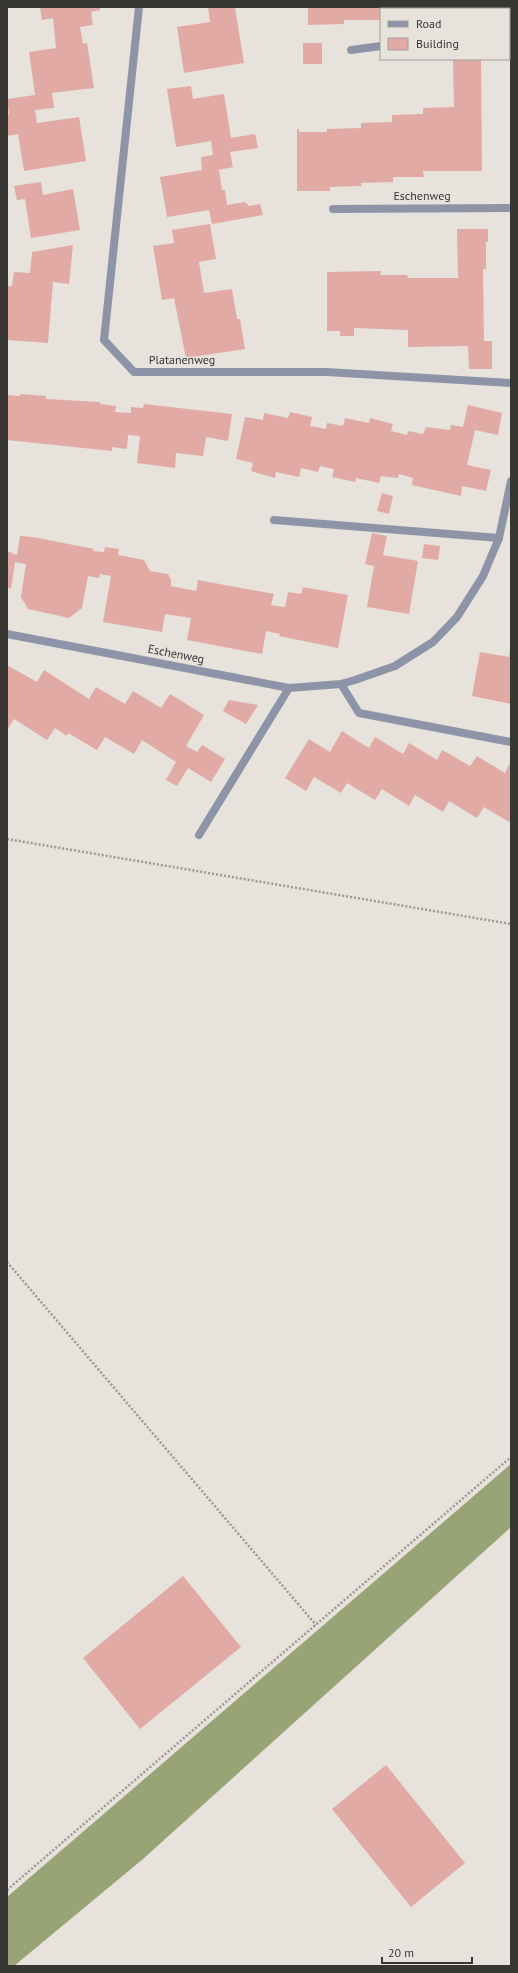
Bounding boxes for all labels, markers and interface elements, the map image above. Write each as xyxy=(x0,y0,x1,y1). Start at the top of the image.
legend xyxy=(380,8,510,60)
text: Road xyxy=(416,16,441,31)
text: Building xyxy=(416,36,459,51)
street label: Eschenweg xyxy=(393,188,451,203)
street label: Platanenweg xyxy=(149,352,215,367)
street label: Eschenweg xyxy=(147,641,206,666)
scale bar xyxy=(382,1939,472,1965)
text: 20 m xyxy=(388,1945,414,1960)

